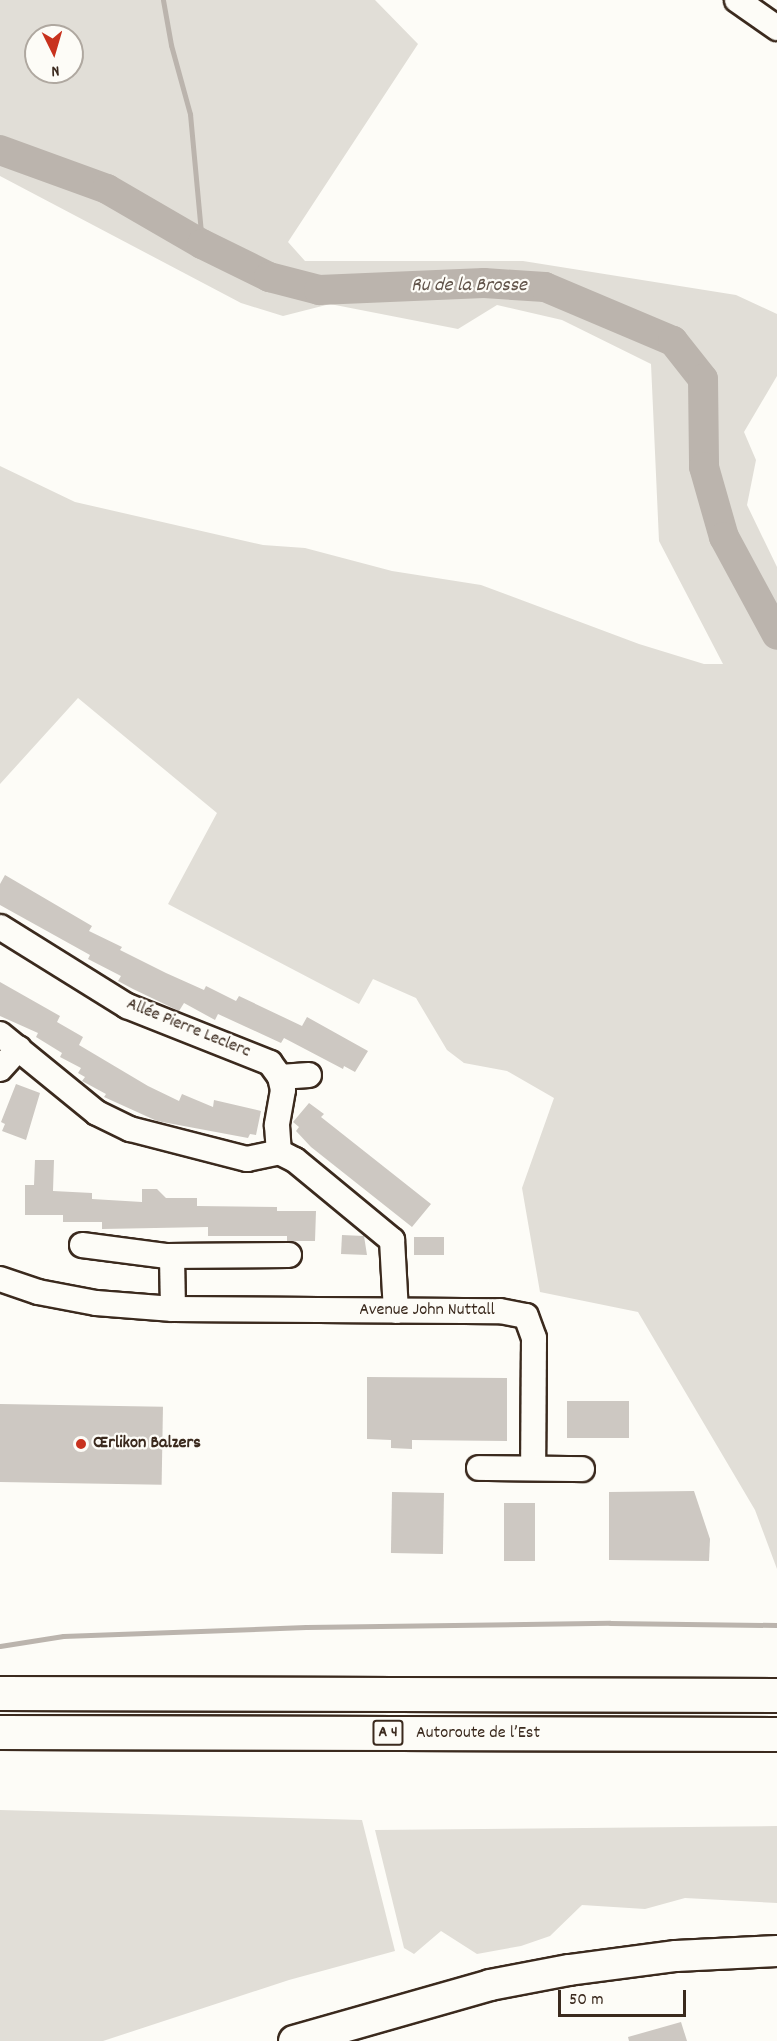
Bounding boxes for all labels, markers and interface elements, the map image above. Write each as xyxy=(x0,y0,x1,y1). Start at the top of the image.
north arrow xyxy=(24,24,84,84)
text: N xyxy=(50,59,60,82)
water label: Ru de la Brosse xyxy=(411,274,527,298)
street label: Allée Pierre Leclerc xyxy=(123,994,253,1064)
street label: Avenue John Nuttall xyxy=(359,1300,495,1322)
place label: Œrlikon Balzers xyxy=(93,1433,201,1455)
marker: Œrlikon Balzers xyxy=(74,1437,88,1451)
road number: A 4 xyxy=(372,1720,404,1746)
street label: Autoroute de l’Est xyxy=(416,1723,540,1745)
scale bar xyxy=(561,1978,688,2016)
text: 50 m xyxy=(569,1988,604,2013)

